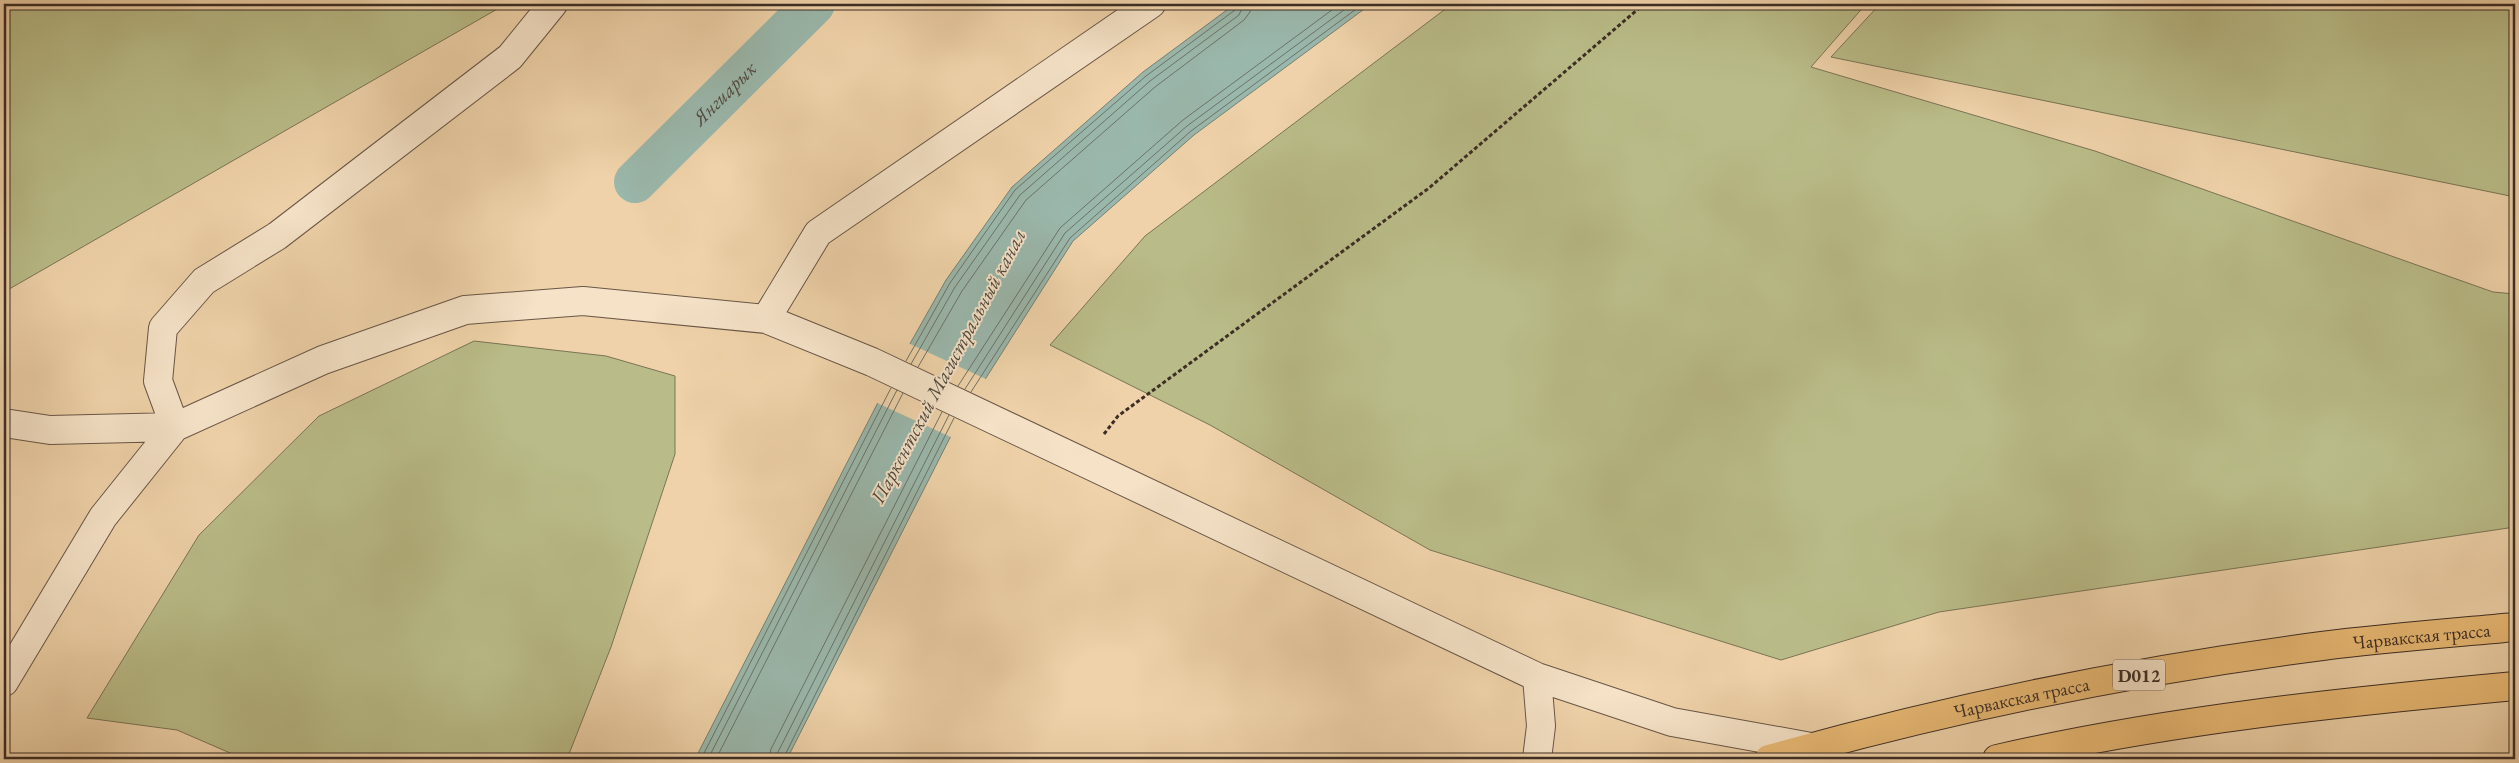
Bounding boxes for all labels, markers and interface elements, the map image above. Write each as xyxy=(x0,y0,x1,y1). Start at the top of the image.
water label: Янгиарык xyxy=(685,55,762,132)
water label: Паркентский Магистральный канал xyxy=(864,224,1032,509)
street label: Чарвакская трасса xyxy=(2351,617,2492,655)
road number: D012 xyxy=(2113,660,2165,690)
street label: Чарвакская трасса xyxy=(1951,671,2092,724)

